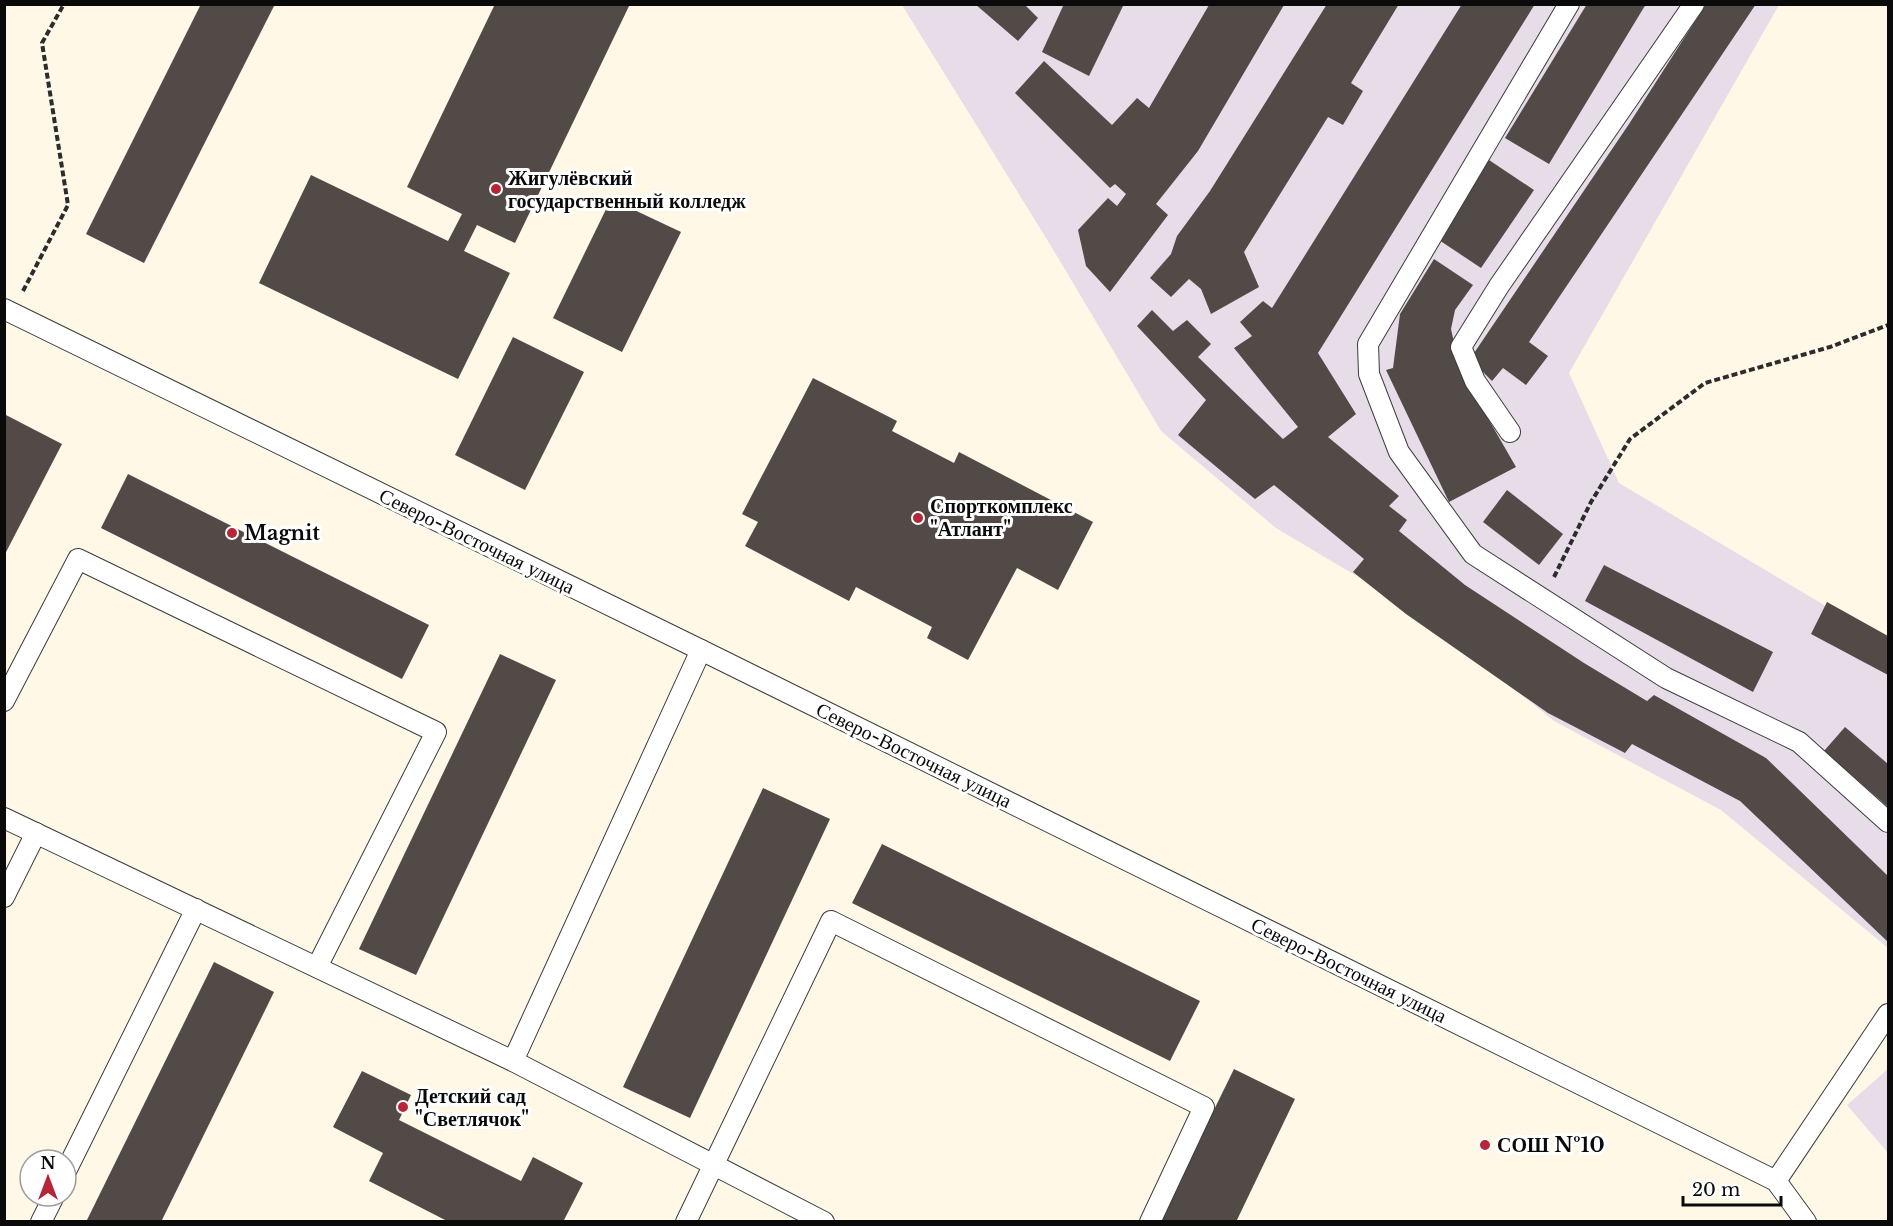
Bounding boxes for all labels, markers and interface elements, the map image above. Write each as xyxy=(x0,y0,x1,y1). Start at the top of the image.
place label: Жигулёвский государственный колледж xyxy=(508,166,746,213)
marker: Жигулёвский государственный колледж xyxy=(489,182,503,196)
street label: Северо-Восточная улица xyxy=(375,483,579,599)
place label: Спорткомплекс "Атлант" xyxy=(930,494,1073,541)
marker: Спорткомплекс "Атлант" xyxy=(911,511,925,525)
place label: Magnit xyxy=(244,521,320,545)
marker: Magnit xyxy=(225,526,239,540)
street label: Северо-Восточная улица xyxy=(812,697,1016,813)
street label: Северо-Восточная улица xyxy=(1247,912,1451,1028)
place label: Детский сад "Светлячок" xyxy=(415,1084,529,1131)
marker: Детский сад "Светлячок" xyxy=(396,1100,410,1114)
place label: СОШ №10 xyxy=(1497,1133,1605,1157)
marker: СОШ №10 xyxy=(1478,1138,1492,1152)
north arrow xyxy=(18,1148,78,1208)
text: N xyxy=(40,1153,56,1173)
scale bar xyxy=(1683,1169,1780,1207)
text: 20 m xyxy=(1692,1179,1740,1201)

